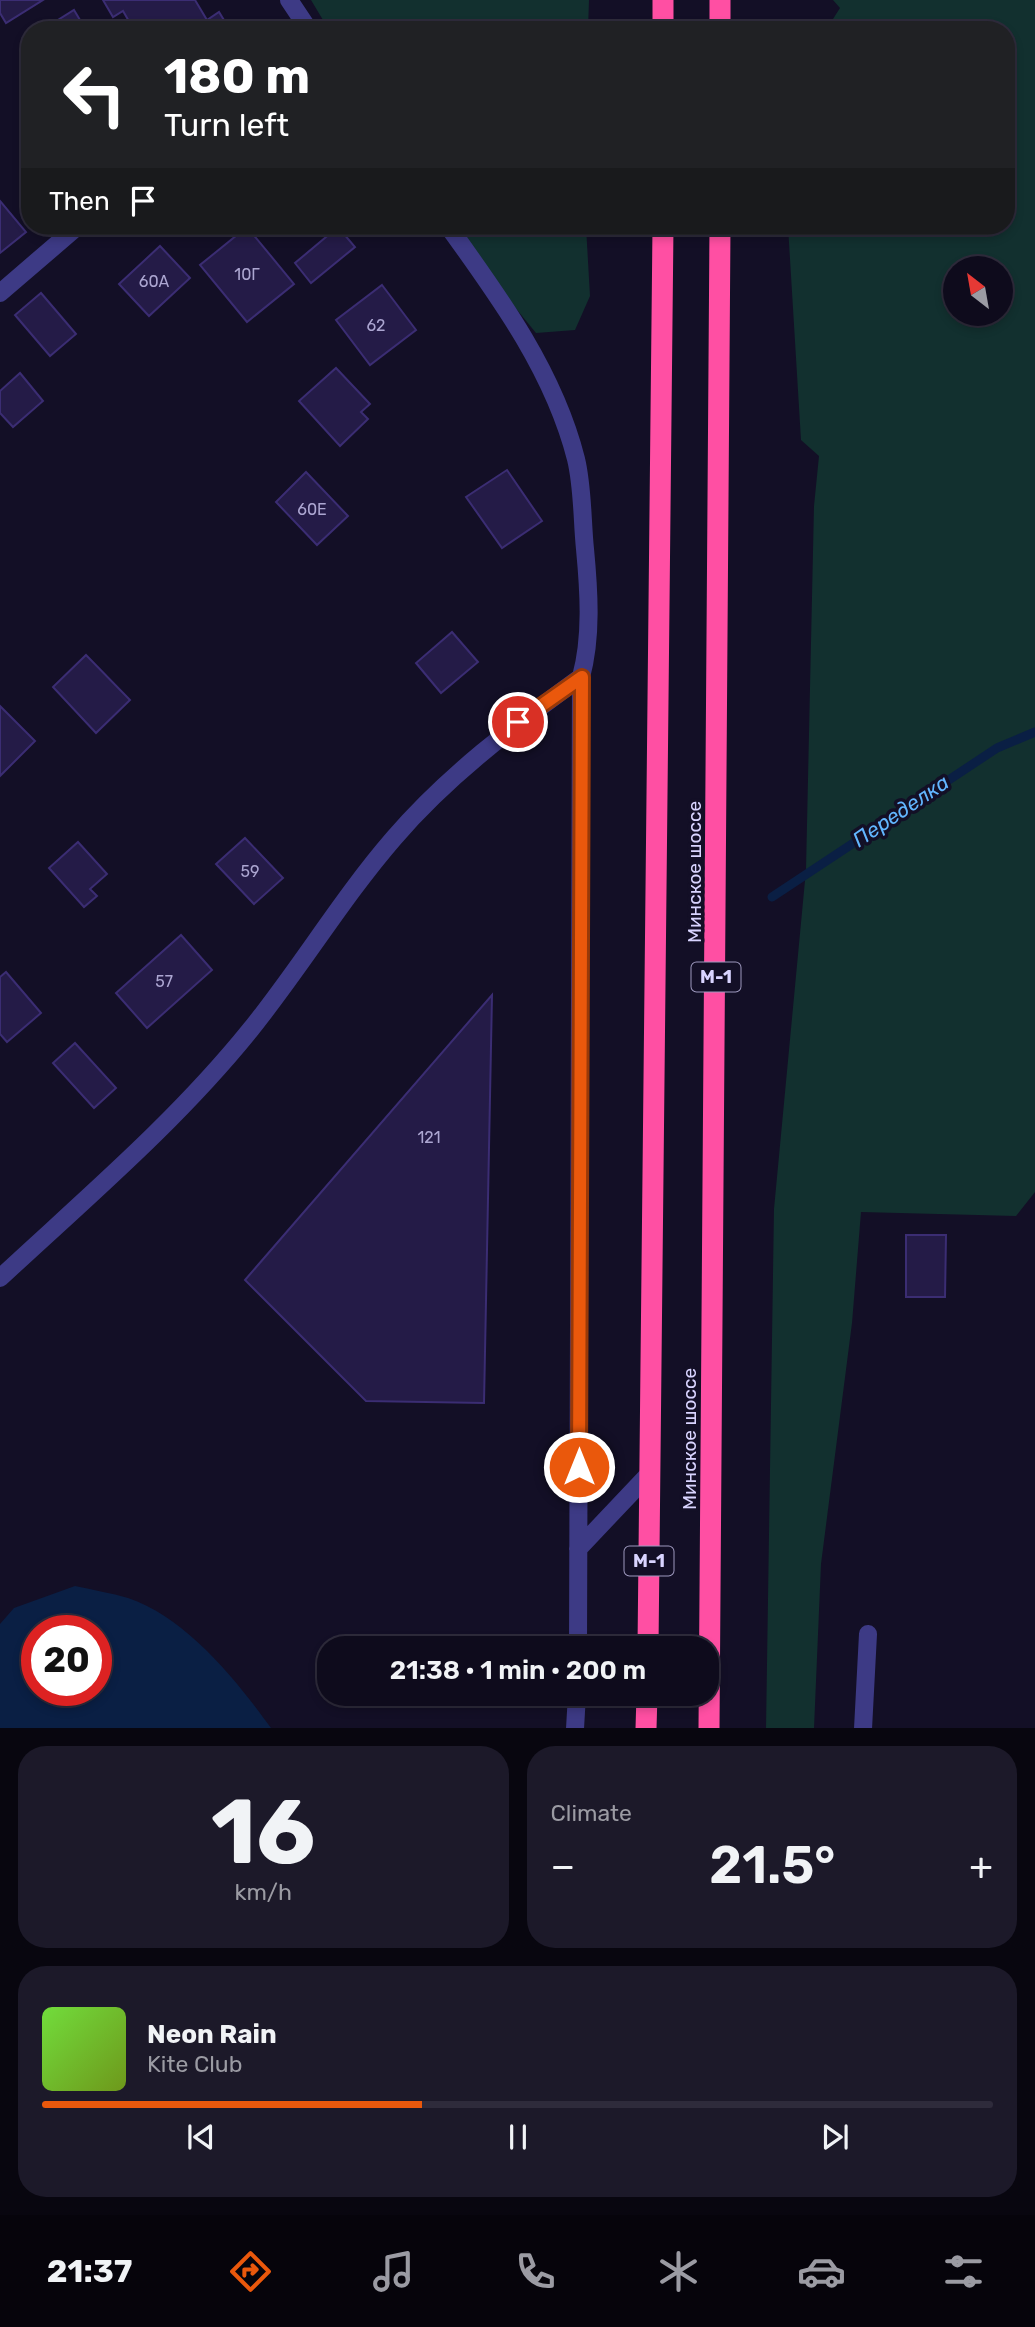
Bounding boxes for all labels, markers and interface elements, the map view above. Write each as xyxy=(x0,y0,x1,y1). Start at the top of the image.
text: 180 m xyxy=(164,47,310,105)
icon: left xyxy=(49,49,140,140)
text: Turn left xyxy=(164,106,289,144)
icon: arrive xyxy=(124,182,162,220)
text: Then xyxy=(49,186,110,217)
north arrow xyxy=(943,256,1013,326)
map controls xyxy=(943,256,1013,326)
house number: 10Г xyxy=(234,265,260,284)
house number: 60А xyxy=(139,272,170,291)
house number: 62 xyxy=(366,316,386,335)
house number: 60Е xyxy=(297,500,327,519)
pin xyxy=(488,692,548,752)
icon: arrive xyxy=(499,703,537,741)
water label: Переделка xyxy=(848,769,954,852)
street label: Минское шоссе xyxy=(683,801,706,943)
house number: 59 xyxy=(241,862,260,881)
road number: М-1 xyxy=(692,962,740,992)
house number: 57 xyxy=(155,972,173,991)
house number: 121 xyxy=(417,1128,441,1147)
street label: Минское шоссе xyxy=(678,1368,701,1510)
position arrow xyxy=(542,1430,616,1504)
road number: М-1 xyxy=(624,1546,674,1576)
speed limit sign: 20 xyxy=(21,1615,112,1706)
text: 21:38 · 1 min · 200 m xyxy=(390,1655,646,1686)
text: 16 xyxy=(211,1778,315,1886)
text: Climate xyxy=(551,1799,632,1827)
text: 21.5° xyxy=(709,1834,835,1896)
text: − xyxy=(551,1843,575,1889)
text: + xyxy=(969,1843,993,1889)
text: km/h xyxy=(235,1878,292,1906)
text: Neon Rain xyxy=(147,2019,277,2050)
text: Kite Club xyxy=(147,2050,242,2078)
icon: previous xyxy=(182,2118,220,2156)
icon: pause xyxy=(499,2118,537,2156)
icon: next xyxy=(816,2118,854,2156)
icon: directions xyxy=(226,2247,275,2296)
icon: music xyxy=(369,2247,418,2296)
icon: phone xyxy=(511,2247,560,2296)
icon: climate xyxy=(654,2247,703,2296)
icon: car xyxy=(797,2247,846,2296)
icon: filters xyxy=(939,2247,988,2296)
text: 21:37 xyxy=(47,2252,132,2290)

